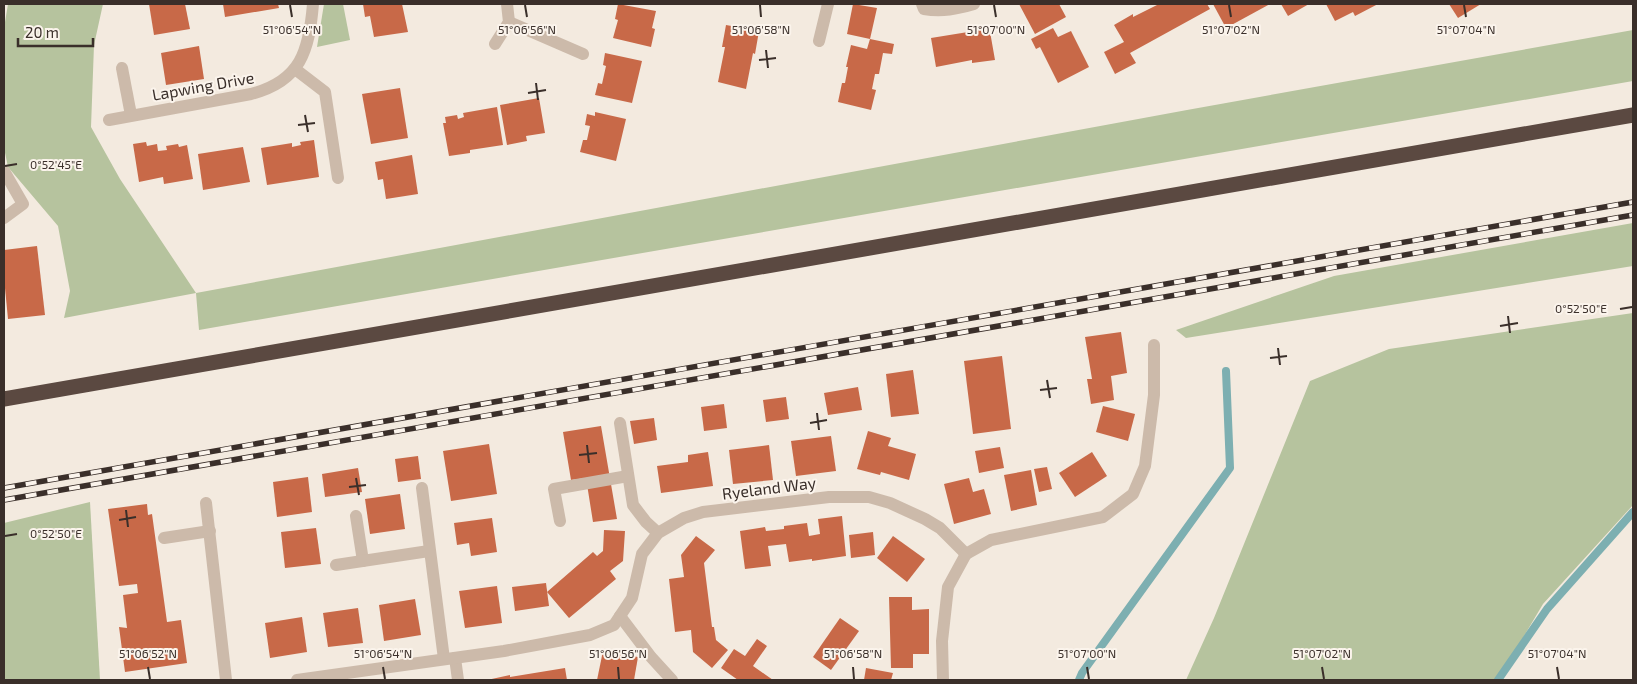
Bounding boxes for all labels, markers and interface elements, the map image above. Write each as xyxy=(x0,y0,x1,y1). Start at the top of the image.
scale bar xyxy=(18,15,92,47)
text: 51°06'54"N xyxy=(263,22,321,36)
text: 51°06'56"N xyxy=(498,22,556,36)
text: 51°06'58"N xyxy=(732,22,790,36)
text: 51°07'00"N xyxy=(967,22,1025,36)
text: 51°07'02"N xyxy=(1202,22,1260,36)
text: 51°07'04"N xyxy=(1437,22,1495,36)
text: 20 m xyxy=(25,23,59,41)
street label: Lapwing Drive xyxy=(150,67,255,104)
text: 0°52'45"E xyxy=(30,157,82,171)
text: 0°52'50"E xyxy=(1555,301,1607,315)
street label: Ryeland Way xyxy=(721,472,817,503)
text: 0°52'50"E xyxy=(30,526,82,540)
text: 51°06'52"N xyxy=(119,646,177,660)
text: 51°06'54"N xyxy=(354,646,412,660)
text: 51°06'56"N xyxy=(589,646,647,660)
text: 51°06'58"N xyxy=(824,646,882,660)
text: 51°07'00"N xyxy=(1058,646,1116,660)
text: 51°07'02"N xyxy=(1293,646,1351,660)
text: 51°07'04"N xyxy=(1528,646,1586,660)

